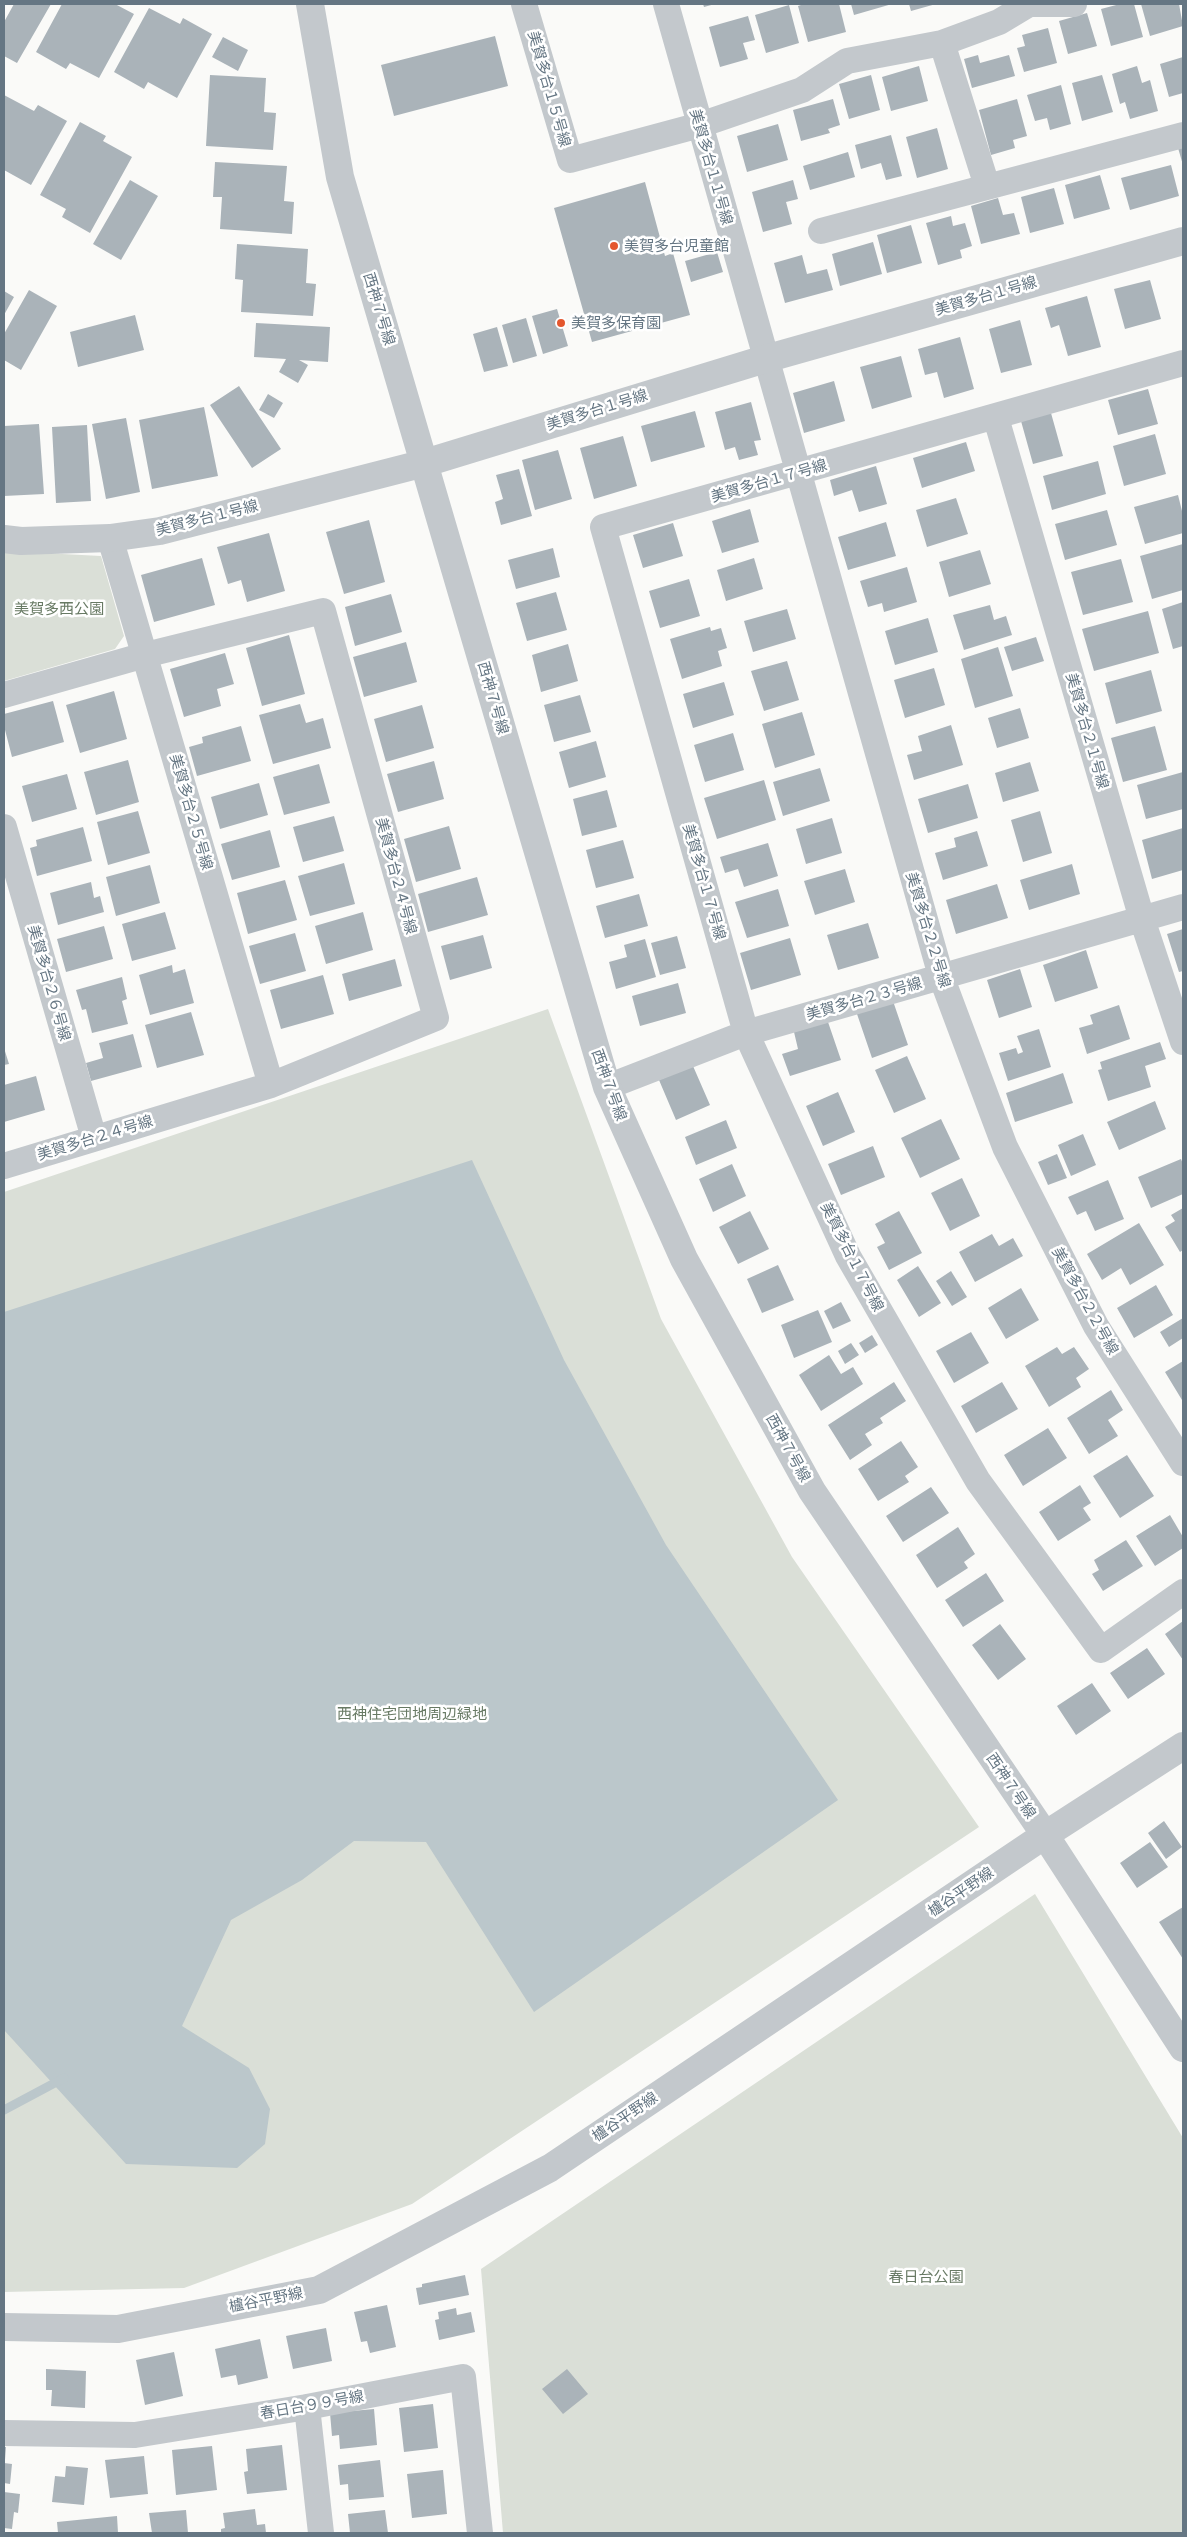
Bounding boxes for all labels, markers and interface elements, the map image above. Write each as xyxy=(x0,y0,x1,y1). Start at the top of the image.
street label: 美賀多台１５号線 xyxy=(524,29,574,149)
street label: 美賀多台１１号線 xyxy=(686,107,736,227)
place label: 美賀多台児童館 xyxy=(624,237,729,255)
marker: 美賀多台児童館 xyxy=(608,240,620,252)
street label: 西神７号線 xyxy=(359,271,399,347)
street label: 美賀多台１号線 xyxy=(933,273,1039,319)
place label: 美賀多保育園 xyxy=(571,314,661,332)
marker: 美賀多保育園 xyxy=(555,317,567,329)
street label: 美賀多台１号線 xyxy=(544,386,650,434)
street label: 美賀多台１７号線 xyxy=(709,456,829,506)
street label: 美賀多台１号線 xyxy=(154,497,260,539)
park label: 美賀多西公園 xyxy=(14,600,104,618)
street label: 西神７号線 xyxy=(474,659,512,737)
street label: 美賀多台２１号線 xyxy=(1062,671,1112,791)
street label: 美賀多台２５号線 xyxy=(166,752,216,872)
street label: 美賀多台２４号線 xyxy=(372,816,420,936)
street label: 美賀多台１７号線 xyxy=(679,822,729,942)
street label: 美賀多台２２号線 xyxy=(902,870,954,990)
street label: 美賀多台２６号線 xyxy=(24,923,74,1043)
street label: 美賀多台２３号線 xyxy=(804,974,924,1024)
street label: 西神７号線 xyxy=(588,1047,630,1123)
street label: 美賀多台２４号線 xyxy=(35,1112,155,1164)
street label: 美賀多台１７号線 xyxy=(817,1199,887,1315)
street label: 美賀多台２２号線 xyxy=(1048,1244,1122,1358)
street label: 西神７号線 xyxy=(762,1411,814,1485)
park label: 西神住宅団地周辺緑地 xyxy=(337,1705,487,1723)
street label: 西神７号線 xyxy=(983,1750,1039,1822)
street label: 櫨谷平野線 xyxy=(925,1864,997,1920)
street label: 櫨谷平野線 xyxy=(589,2089,661,2145)
park label: 春日台公園 xyxy=(889,2268,963,2286)
street label: 櫨谷平野線 xyxy=(227,2284,305,2316)
street label: 春日台９９号線 xyxy=(259,2387,365,2423)

